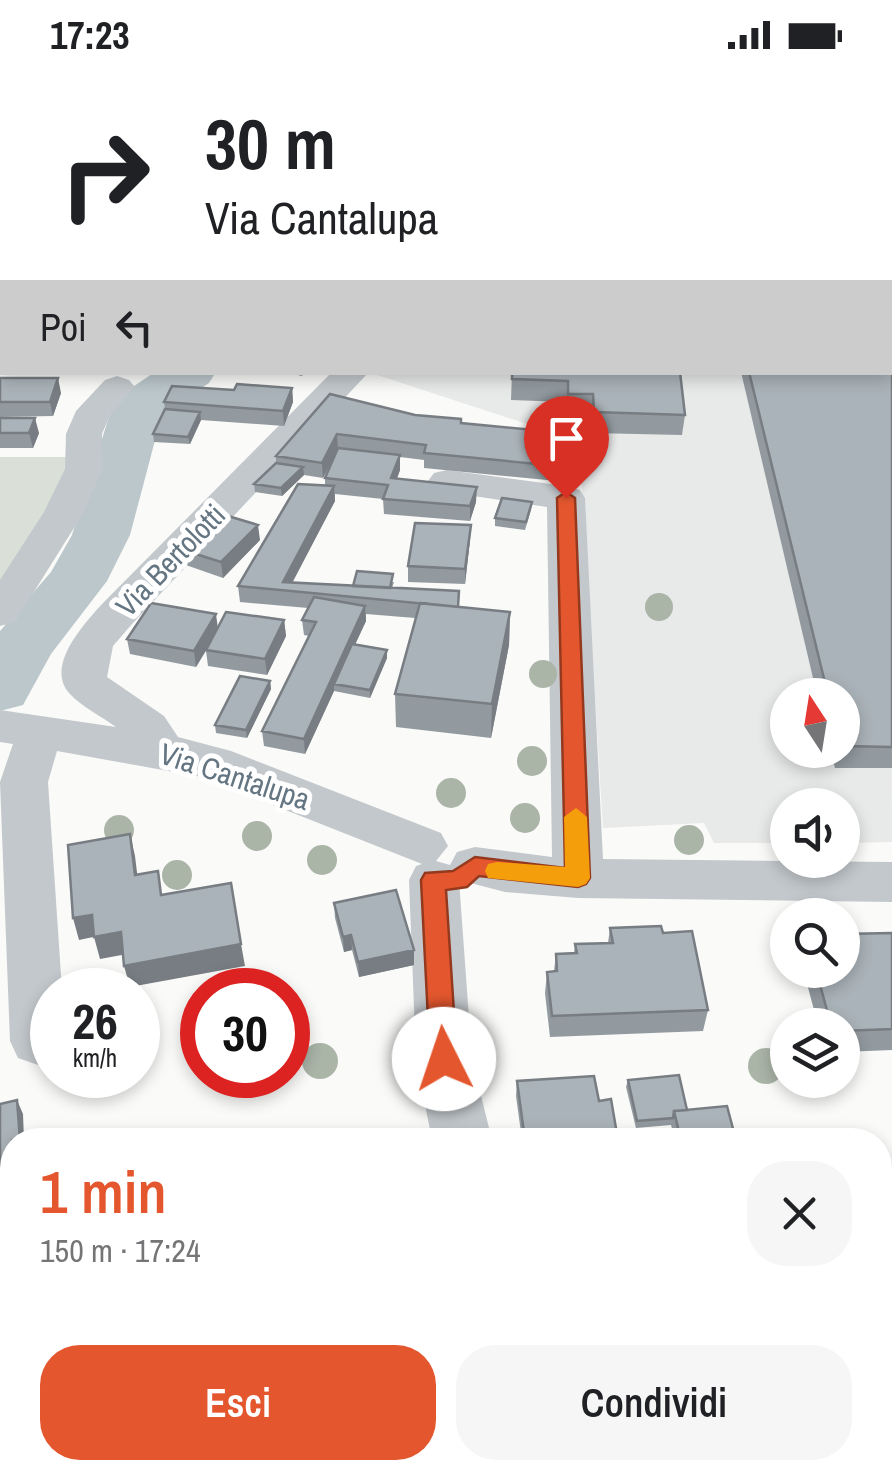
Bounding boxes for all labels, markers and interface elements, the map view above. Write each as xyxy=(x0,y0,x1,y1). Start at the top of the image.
text: 17:23 xyxy=(50,10,130,61)
text: 30 m xyxy=(205,97,336,191)
icon: right xyxy=(40,110,170,240)
text: Via Cantalupa xyxy=(205,187,438,248)
icon: left xyxy=(107,300,162,355)
text: Poi xyxy=(40,302,87,353)
pin xyxy=(524,396,609,499)
icon: arrive xyxy=(539,411,594,466)
street label: Via Bertolotti xyxy=(106,495,234,625)
north arrow xyxy=(770,678,860,768)
map controls xyxy=(770,678,860,1098)
street label: Via Cantalupa xyxy=(155,733,315,819)
button: sound xyxy=(770,788,860,878)
button: search xyxy=(770,898,860,988)
speed limit sign: 30 xyxy=(180,968,310,1098)
text: 26 xyxy=(72,987,118,1055)
position arrow xyxy=(392,1007,496,1111)
button: layers xyxy=(770,1008,860,1098)
text: km/h xyxy=(73,1041,117,1075)
text: 1 min xyxy=(40,1151,167,1232)
button: close xyxy=(747,1161,852,1266)
text: 150 m · 17:24 xyxy=(40,1229,200,1272)
button: Esci xyxy=(40,1345,436,1460)
button: Condividi xyxy=(456,1345,852,1460)

